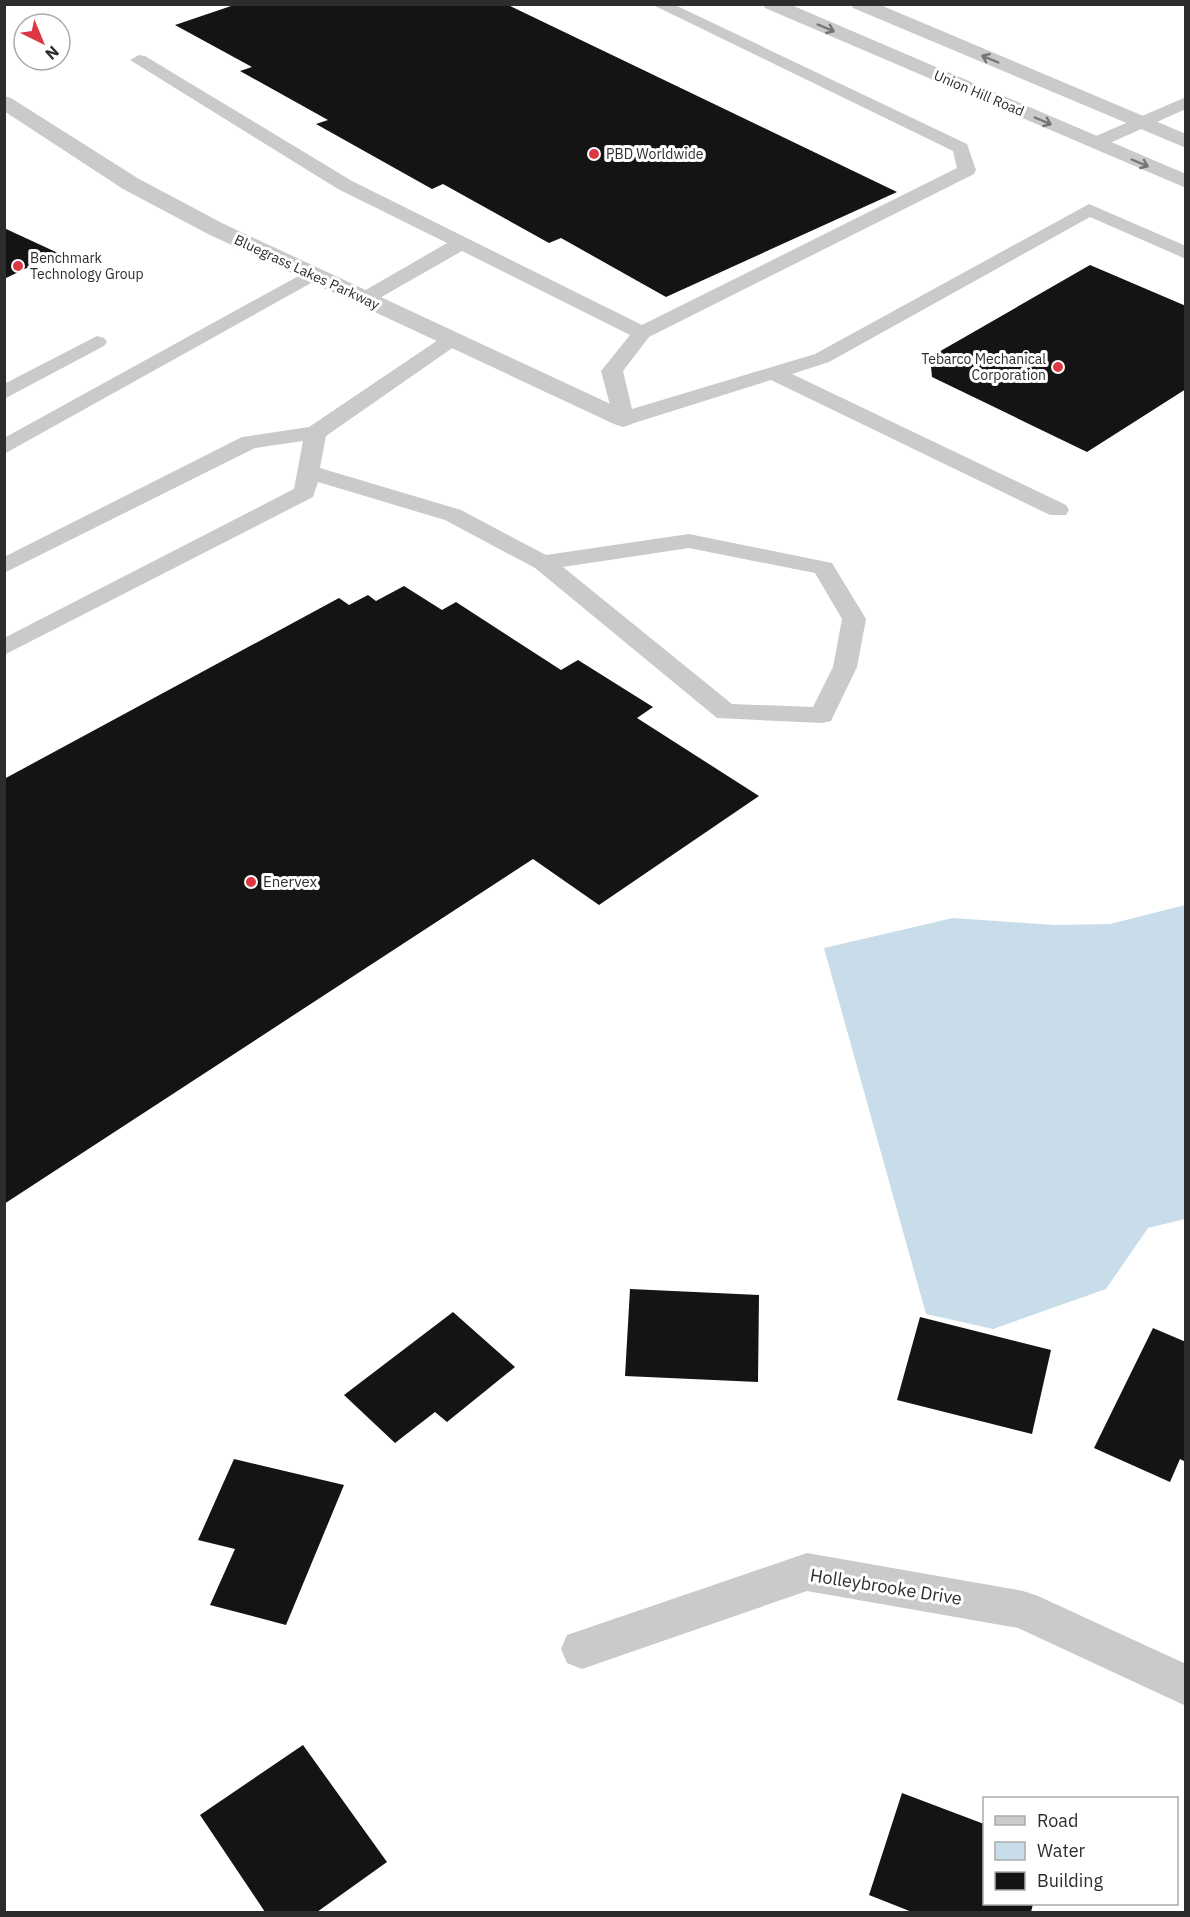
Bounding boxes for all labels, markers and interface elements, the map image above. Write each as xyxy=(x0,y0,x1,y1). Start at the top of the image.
north arrow xyxy=(12,12,72,72)
one-way arrow xyxy=(816,22,834,34)
text: N xyxy=(41,42,63,64)
one-way arrow xyxy=(981,53,1000,64)
street label: Union Hill Road xyxy=(931,66,1027,120)
one-way arrow xyxy=(1034,116,1052,127)
place label: PBD Worldwide xyxy=(606,145,704,163)
marker: PBD Worldwide xyxy=(587,147,601,161)
one-way arrow xyxy=(1131,158,1149,169)
street label: Bluegrass Lakes Parkway xyxy=(232,230,382,314)
place label: Benchmark Technology Group xyxy=(30,249,144,283)
marker: Benchmark Technology Group xyxy=(11,259,25,273)
place label: Tebarco Mechanical Corporation xyxy=(921,350,1046,384)
marker: Tebarco Mechanical Corporation xyxy=(1051,360,1065,374)
place label: Enervex xyxy=(263,872,317,891)
marker: Enervex xyxy=(244,875,258,889)
street label: Holleybrooke Drive xyxy=(808,1563,964,1610)
legend xyxy=(983,1797,1178,1905)
text: Road xyxy=(1037,1809,1078,1832)
text: Water xyxy=(1037,1839,1086,1862)
text: Building xyxy=(1037,1869,1104,1892)

